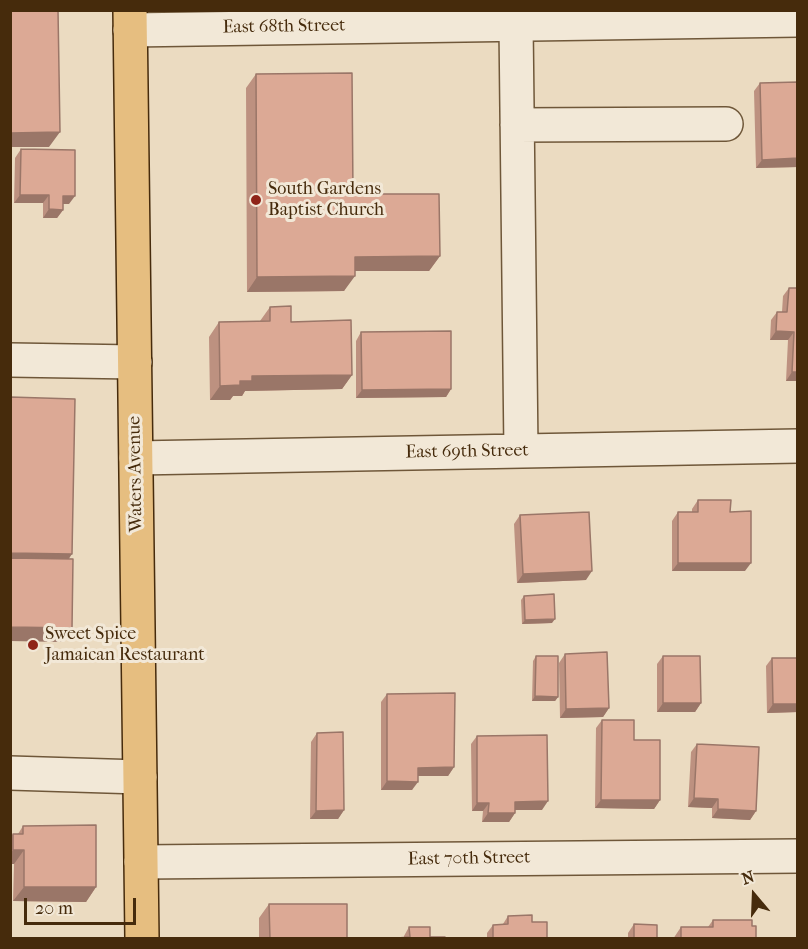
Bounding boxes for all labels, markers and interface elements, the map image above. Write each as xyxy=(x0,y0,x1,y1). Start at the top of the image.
street label: East 68th Street xyxy=(222,15,346,39)
place label: South Gardens Baptist Church xyxy=(268,179,384,222)
marker: South Gardens Baptist Church xyxy=(249,193,263,207)
street label: Waters Avenue xyxy=(124,416,148,532)
street label: East 69th Street xyxy=(405,440,529,464)
place label: Sweet Spice Jamaican Restaurant xyxy=(45,624,205,666)
marker: Sweet Spice Jamaican Restaurant xyxy=(26,638,40,652)
street label: East 70th Street xyxy=(407,847,531,871)
north arrow xyxy=(724,865,784,925)
text: N xyxy=(739,867,757,888)
scale bar xyxy=(27,886,140,924)
text: 20 m xyxy=(35,898,73,919)

